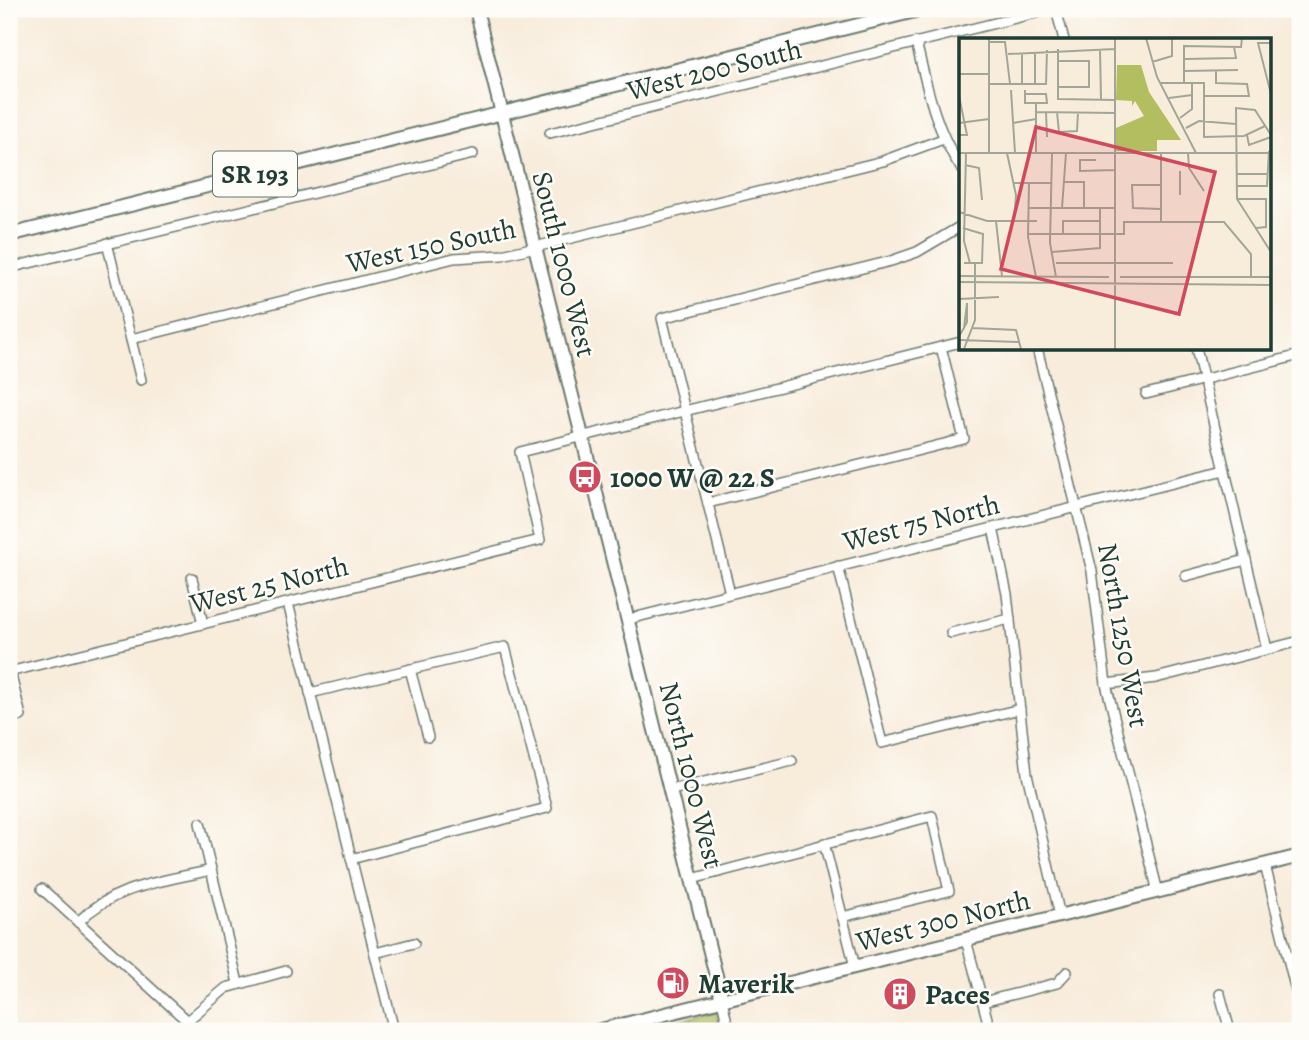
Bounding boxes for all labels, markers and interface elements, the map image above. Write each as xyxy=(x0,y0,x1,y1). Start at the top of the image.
street label: West 200 South xyxy=(622,30,806,110)
inset map xyxy=(959,38,1270,350)
road number: SR 193 xyxy=(213,152,297,196)
street label: South 1000 West xyxy=(523,167,605,361)
street label: West 150 South xyxy=(342,209,519,283)
bus stop icon: 1000 W @ 22 S xyxy=(566,458,604,496)
place label: 1000 W @ 22 S xyxy=(610,459,775,497)
street label: West 75 North xyxy=(838,485,1004,561)
street label: North 1250 West xyxy=(1088,540,1158,730)
street label: West 25 North xyxy=(185,547,352,623)
street label: North 1000 West xyxy=(650,678,733,872)
street label: West 300 North xyxy=(851,881,1034,961)
fuel station icon: Maverik xyxy=(654,964,692,1002)
place label: Maverik xyxy=(698,965,795,1003)
building icon: Paces xyxy=(881,975,919,1013)
place label: Paces xyxy=(925,976,990,1014)

